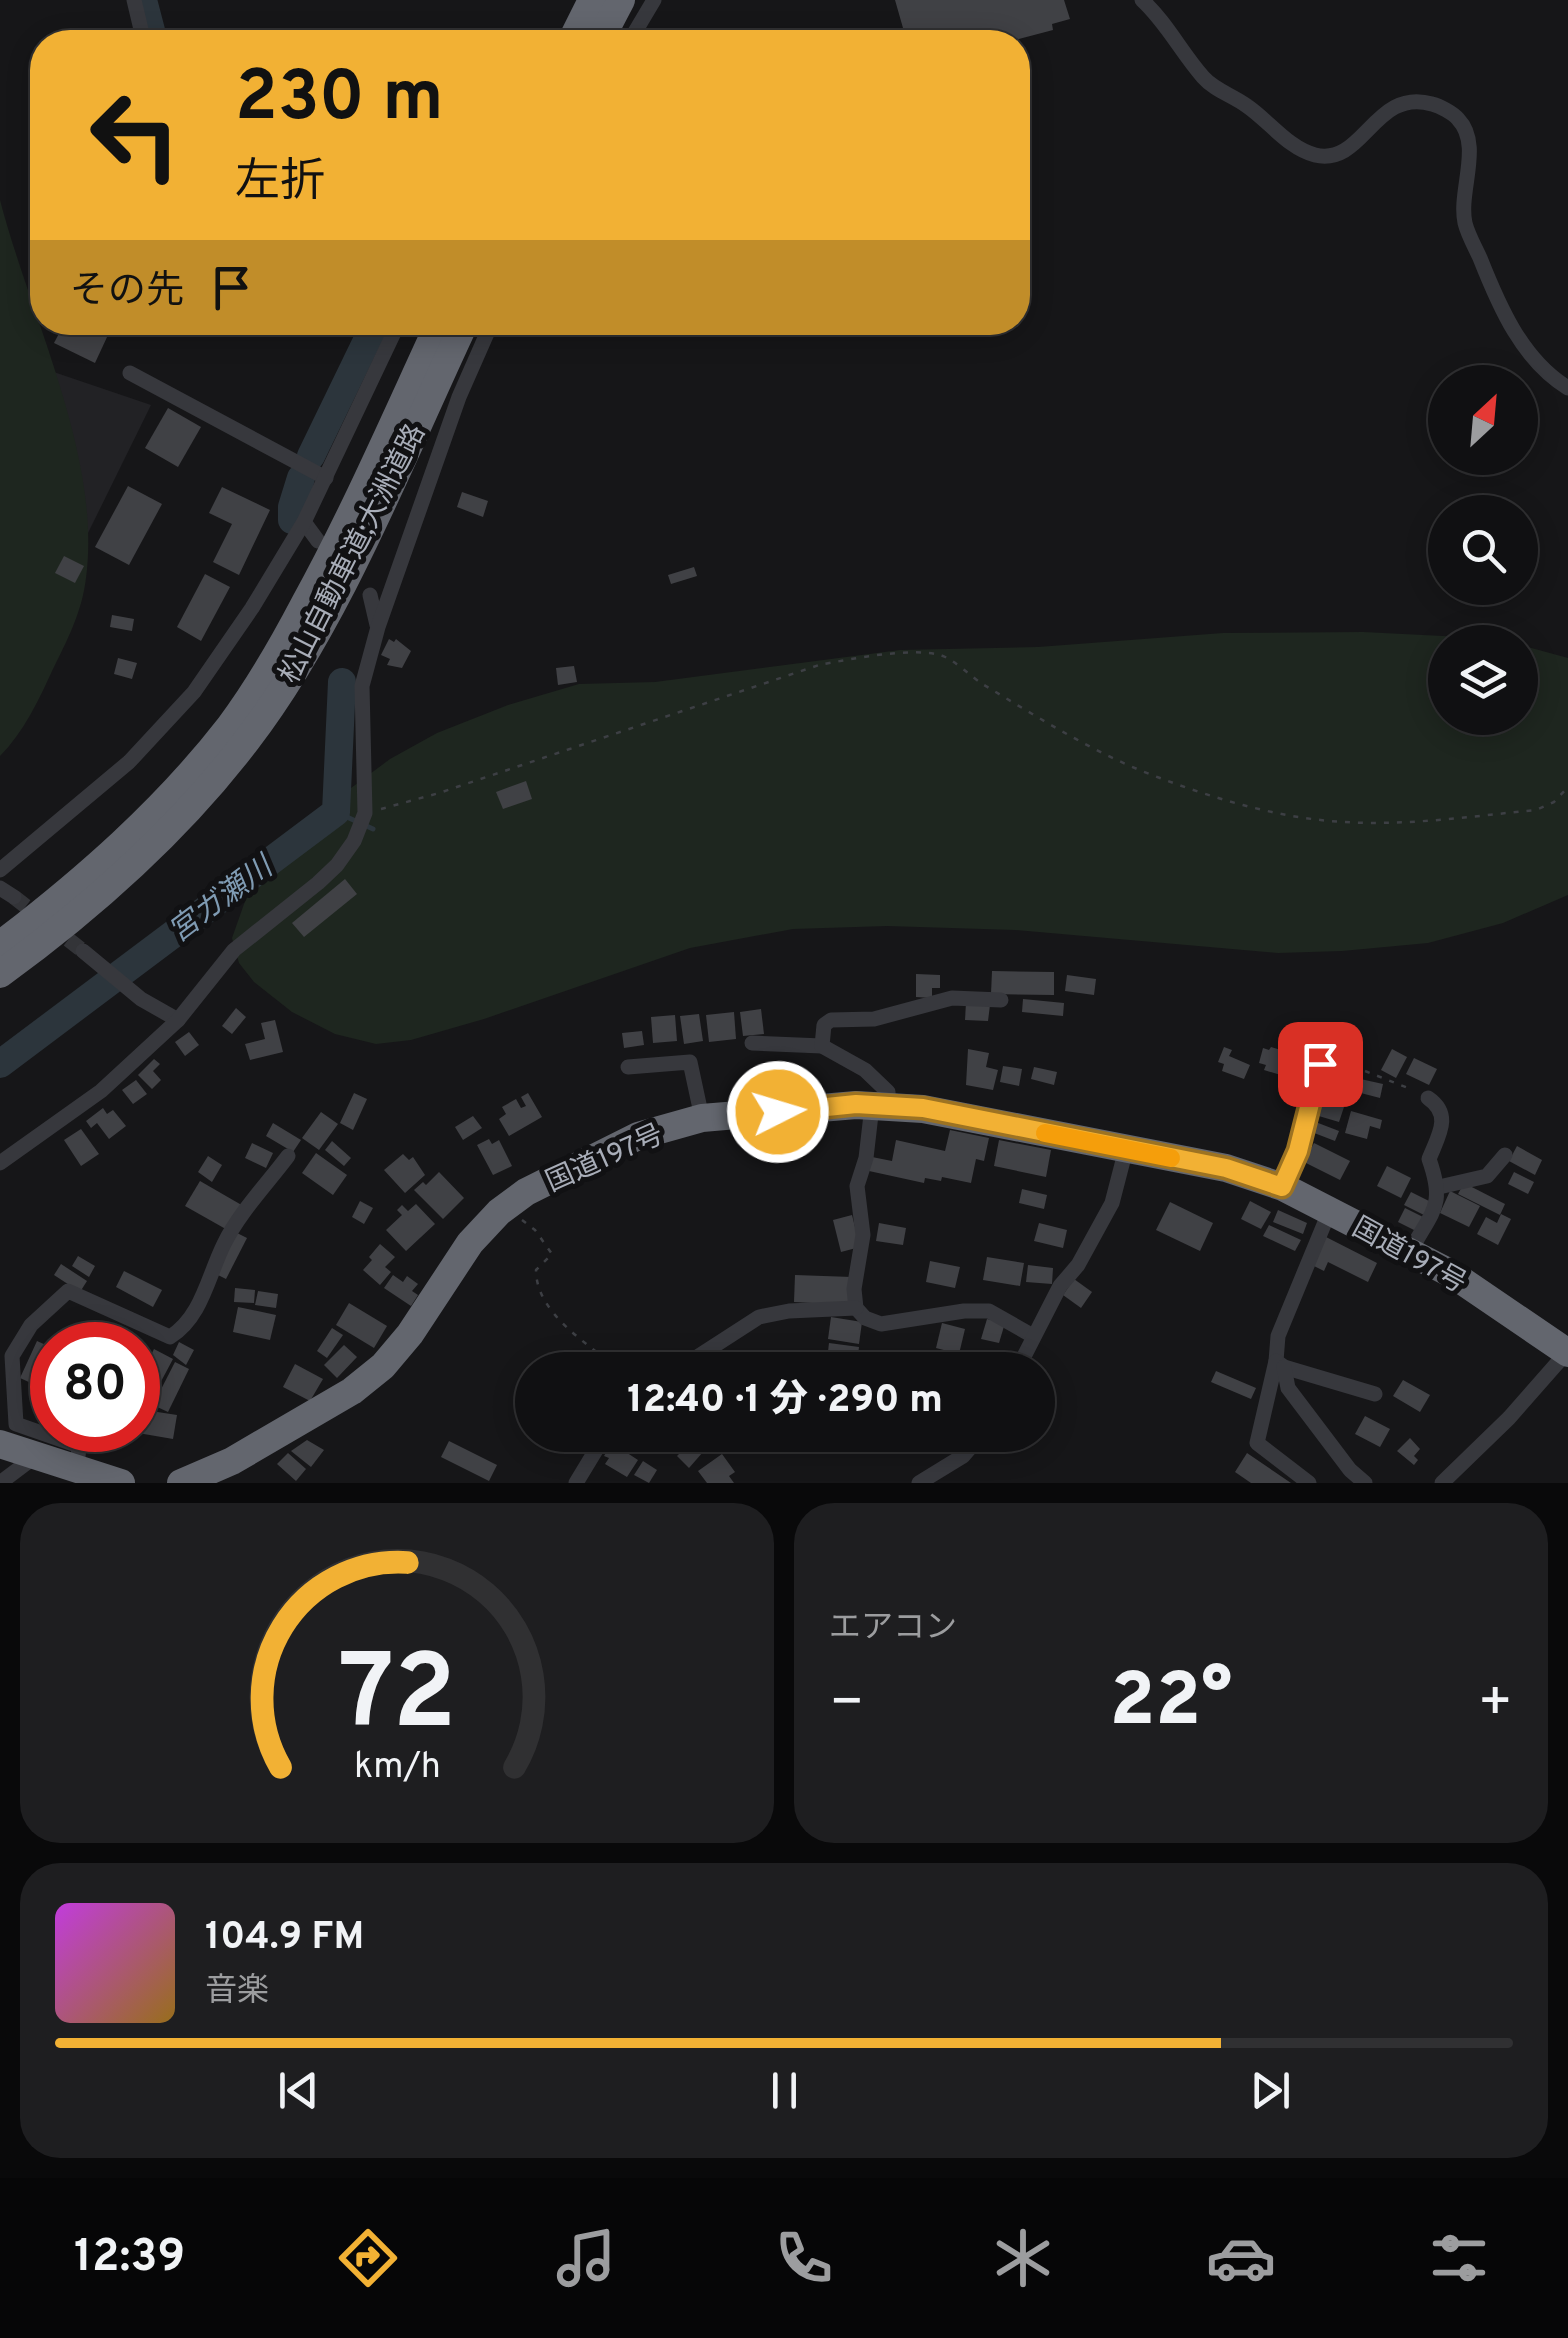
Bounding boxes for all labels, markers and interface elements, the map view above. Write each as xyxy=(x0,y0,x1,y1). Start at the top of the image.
text: 230 m xyxy=(235,56,444,145)
icon: left xyxy=(70,70,200,200)
text: 左折 xyxy=(235,155,325,212)
icon: arrive xyxy=(204,260,259,315)
text: その先 xyxy=(70,268,184,317)
north arrow xyxy=(1428,365,1538,475)
map controls xyxy=(1428,365,1538,735)
street label: 松山自動車道;大洲道路 xyxy=(273,419,435,690)
button: search xyxy=(1428,495,1538,605)
button: layers xyxy=(1428,625,1538,735)
water label: 宮ガ瀬川 xyxy=(162,848,283,952)
pin xyxy=(1278,1022,1363,1107)
icon: arrive xyxy=(1293,1037,1348,1092)
position arrow xyxy=(726,1060,830,1164)
street label: 国道197号 xyxy=(541,1118,670,1202)
street label: 国道197号 xyxy=(1345,1211,1472,1303)
speed limit sign: 80 xyxy=(30,1322,160,1452)
text: 12:40 · 1 分 · 290 m xyxy=(627,1377,943,1426)
text: エアコン xyxy=(829,1609,957,1649)
text: 72 xyxy=(338,1633,456,1765)
text: 22° xyxy=(1109,1657,1233,1752)
text: − xyxy=(829,1670,864,1740)
text: + xyxy=(1478,1670,1513,1740)
text: km/h xyxy=(354,1745,440,1791)
text: 104.9 FM xyxy=(205,1914,364,1963)
text: 音楽 xyxy=(205,1972,269,2012)
icon: previous xyxy=(271,2063,326,2118)
icon: pause xyxy=(757,2063,812,2118)
icon: next xyxy=(1243,2063,1298,2118)
icon: directions xyxy=(333,2223,403,2293)
icon: music xyxy=(551,2223,621,2293)
icon: phone xyxy=(769,2223,839,2293)
icon: climate xyxy=(988,2223,1058,2293)
icon: car xyxy=(1206,2223,1276,2293)
icon: filters xyxy=(1424,2223,1494,2293)
text: 12:39 xyxy=(74,2230,185,2287)

